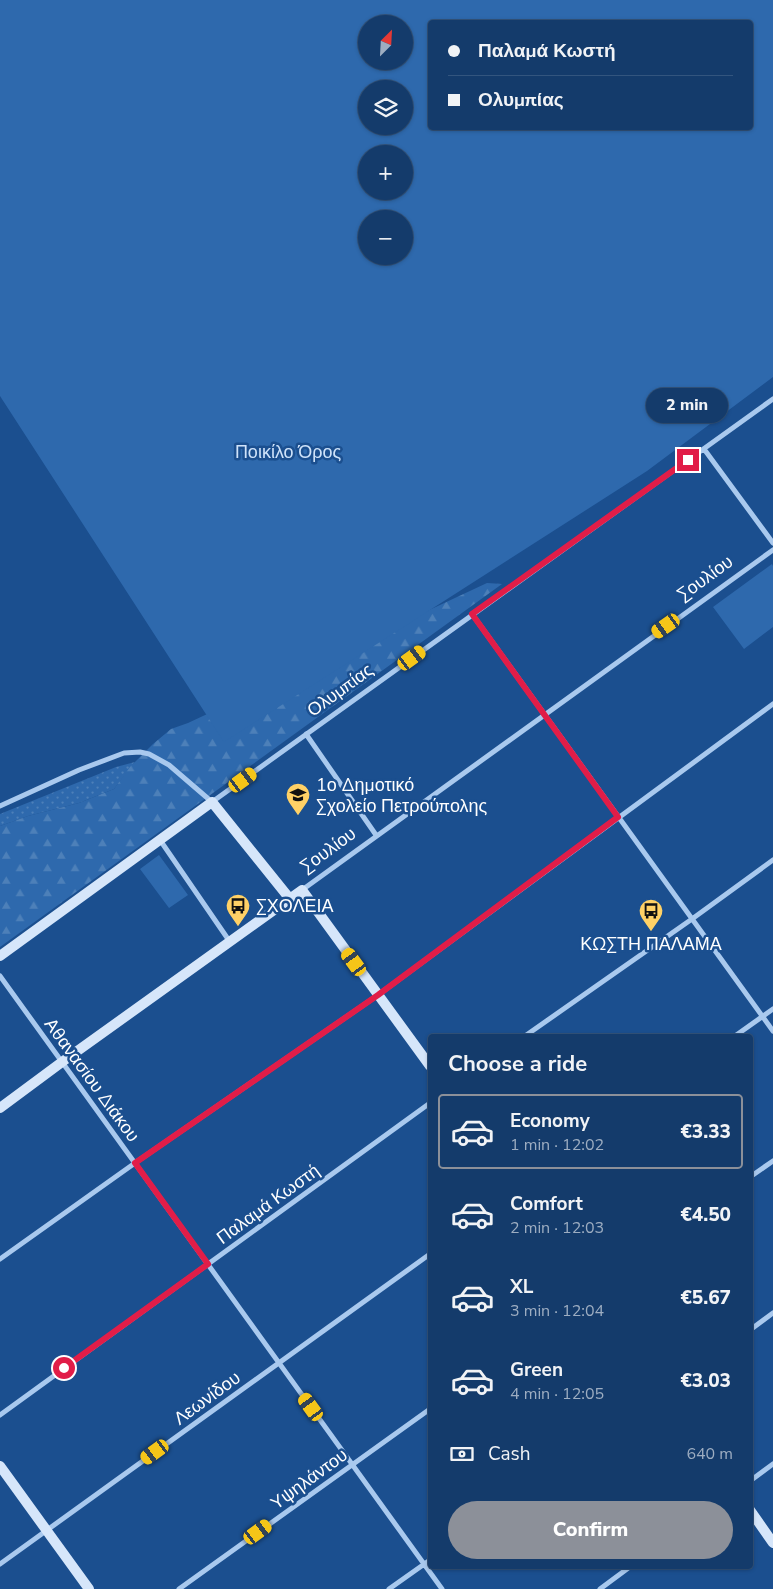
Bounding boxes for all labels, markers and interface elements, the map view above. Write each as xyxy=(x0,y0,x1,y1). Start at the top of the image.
north arrow xyxy=(358,15,412,70)
map controls xyxy=(358,15,413,265)
text: Παλαμά Κωστή xyxy=(478,38,616,64)
button: layers xyxy=(358,80,413,135)
text: Ολυμπίας xyxy=(478,87,564,113)
button: + xyxy=(358,145,413,200)
button: − xyxy=(358,210,413,265)
callout: 2 min xyxy=(647,388,729,422)
text: 2 min xyxy=(666,394,708,416)
park label: Ποικίλο Όρος xyxy=(235,440,341,464)
route end xyxy=(677,449,699,471)
street label: Σουλίου xyxy=(672,550,738,606)
car xyxy=(649,611,682,641)
car xyxy=(395,643,428,673)
street label: Ολυμπίας xyxy=(302,658,378,722)
car xyxy=(226,765,259,795)
place label: 1ο Δημοτικό Σχολείο Πετρούπολης xyxy=(316,773,488,818)
school or university icon: 1ο Δημοτικό Σχολείο Πετρούπολης xyxy=(285,782,311,816)
street label: Σουλίου xyxy=(295,822,361,878)
bus stop icon: ΣΧΟΛΕΙΑ xyxy=(225,893,251,927)
place label: ΣΧΟΛΕΙΑ xyxy=(256,894,334,918)
bus stop icon: ΚΩΣΤΗ ΠΑΛΑΜΑ xyxy=(638,898,664,932)
place label: ΚΩΣΤΗ ΠΑΛΑΜΑ xyxy=(580,932,722,956)
car xyxy=(339,945,368,979)
street label: Αθανασίου Διάκου xyxy=(39,1013,145,1147)
text: Choose a ride xyxy=(448,1049,587,1079)
text: Economy xyxy=(510,1108,590,1134)
icon: car xyxy=(450,1109,495,1154)
text: €3.33 xyxy=(680,1119,731,1145)
text: 1 min · 12:02 xyxy=(510,1134,604,1156)
street label: Παλαμά Κωστή xyxy=(212,1159,324,1249)
text: Comfort xyxy=(510,1191,583,1217)
icon: car xyxy=(450,1192,495,1237)
text: €4.50 xyxy=(680,1202,731,1228)
text: 2 min · 12:03 xyxy=(510,1217,604,1239)
text: XL xyxy=(510,1274,533,1300)
icon: car xyxy=(450,1275,495,1320)
text: €5.67 xyxy=(680,1285,731,1311)
text: 3 min · 12:04 xyxy=(510,1300,604,1322)
route start xyxy=(53,1357,75,1379)
text: Green xyxy=(510,1357,563,1383)
icon: car xyxy=(450,1358,495,1403)
street label: Λεωνίδου xyxy=(169,1366,245,1430)
text: €3.03 xyxy=(680,1368,731,1394)
text: 4 min · 12:05 xyxy=(510,1383,604,1405)
car xyxy=(296,1390,325,1424)
car xyxy=(138,1437,171,1467)
icon: cash xyxy=(448,1440,476,1468)
text: Cash xyxy=(488,1441,530,1467)
street label: Υψηλάντου xyxy=(266,1443,352,1515)
text: 640 m xyxy=(686,1443,733,1465)
button: Confirm xyxy=(448,1501,733,1559)
car xyxy=(241,1517,274,1547)

